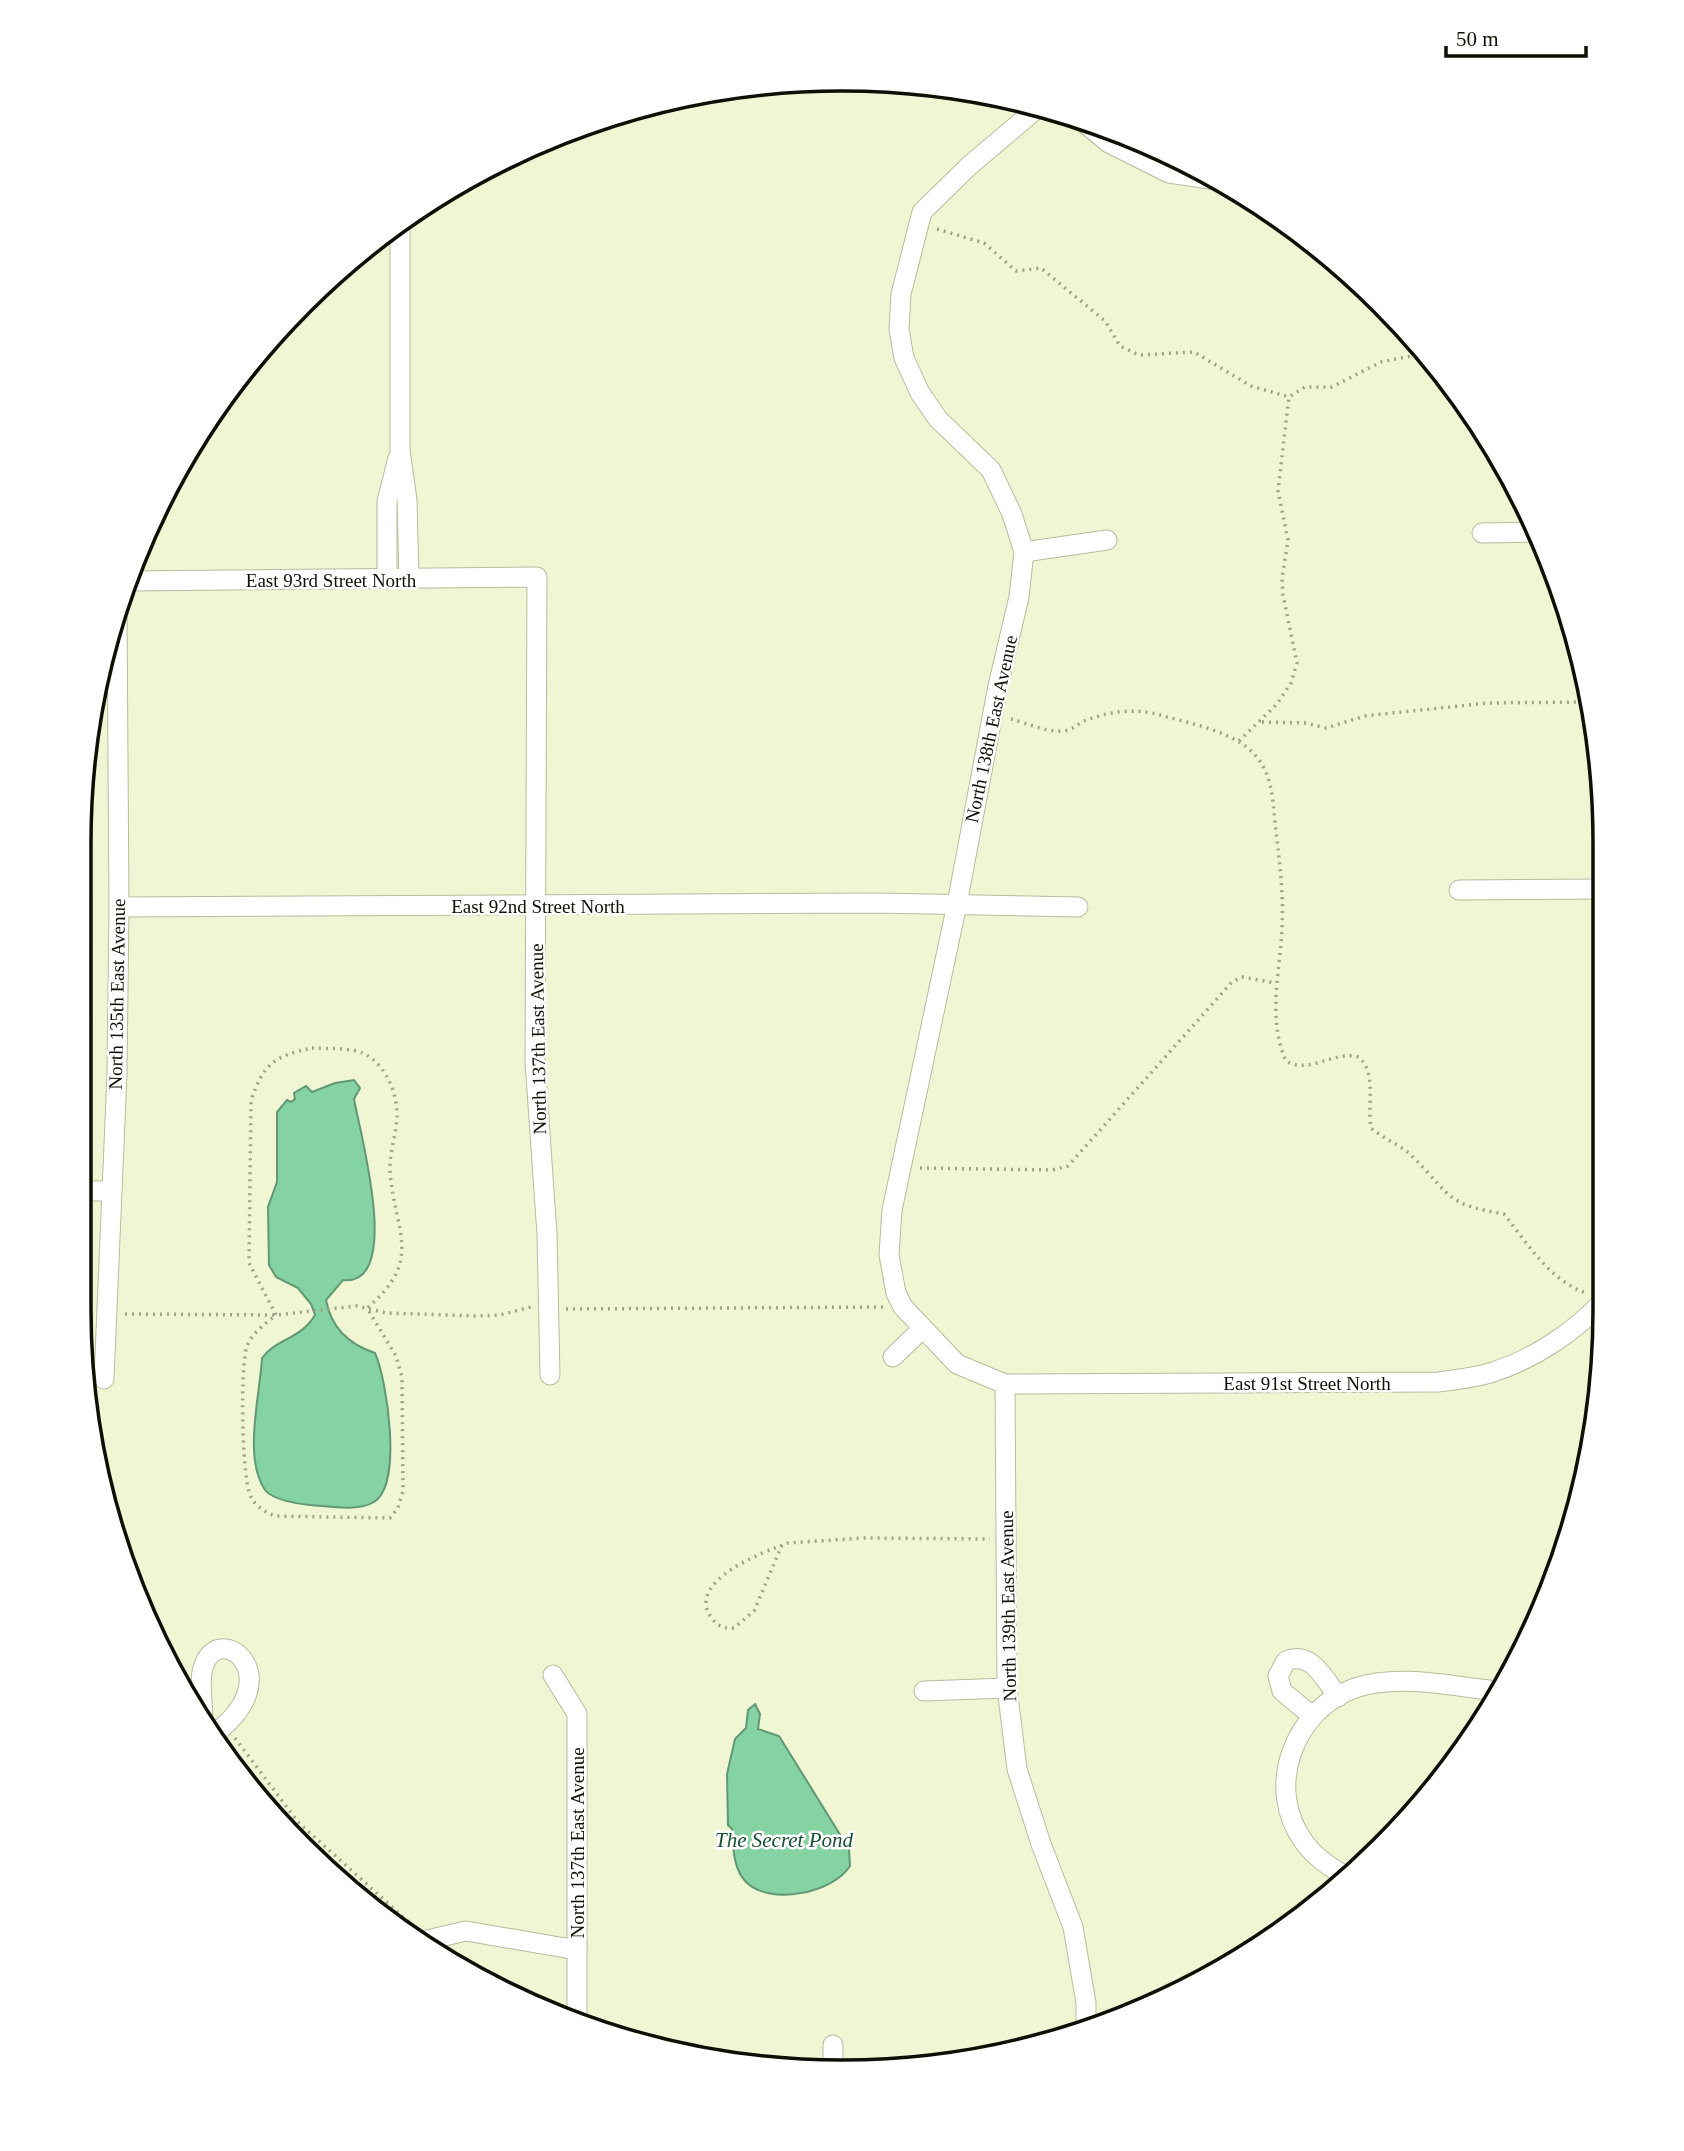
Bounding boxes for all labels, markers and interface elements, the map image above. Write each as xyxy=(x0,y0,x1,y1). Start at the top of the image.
scale bar xyxy=(1446,14,1586,58)
text: 50 m xyxy=(1456,27,1499,51)
street label: East 93rd Street North xyxy=(246,570,417,591)
street label: North 138th East Avenue xyxy=(961,633,1021,825)
street label: East 92nd Street North xyxy=(451,896,625,917)
street label: North 135th East Avenue xyxy=(105,898,129,1090)
street label: North 137th East Avenue xyxy=(526,943,550,1135)
street label: East 91st Street North xyxy=(1223,1373,1391,1394)
street label: North 139th East Avenue xyxy=(996,1510,1020,1702)
street label: North 137th East Avenue xyxy=(567,1747,588,1939)
water label: The Secret Pond xyxy=(715,1828,854,1852)

